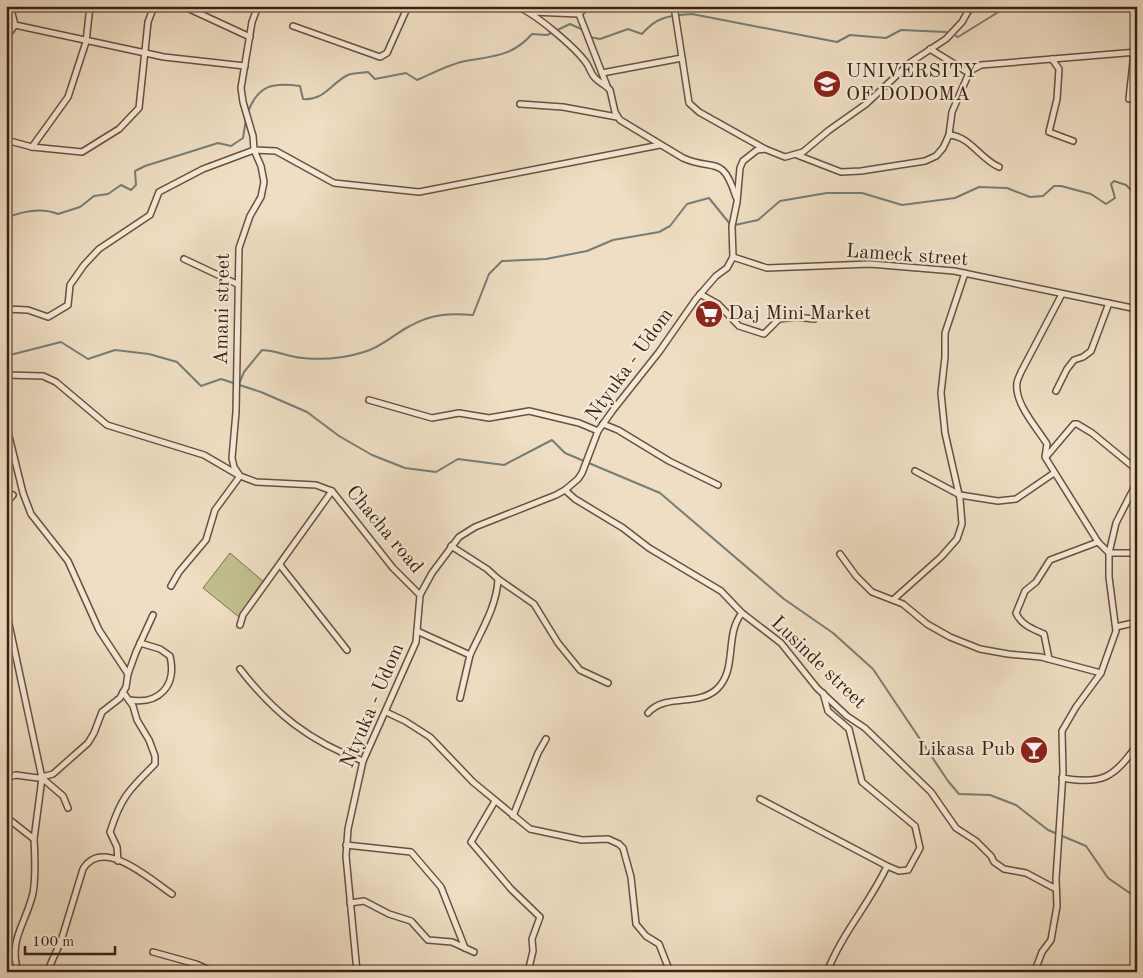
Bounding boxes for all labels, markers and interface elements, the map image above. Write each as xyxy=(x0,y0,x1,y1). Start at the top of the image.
place label: UNIVERSITY OF DODOMA xyxy=(846,62,978,105)
school or university icon: UNIVERSITY OF DODOMA xyxy=(812,69,842,99)
street label: Lameck street xyxy=(845,242,969,270)
street label: Amani street xyxy=(212,253,234,365)
supermarket icon: Daj Mini Market xyxy=(694,299,724,329)
place label: Daj Mini Market xyxy=(728,304,871,324)
street label: Ntyuka - Udom xyxy=(583,305,677,425)
street label: Chacha road xyxy=(342,482,426,578)
street label: Lusinde street xyxy=(767,613,869,713)
street label: Ntyuka - Udom xyxy=(338,641,408,771)
bar icon: Likasa Pub xyxy=(1019,735,1049,765)
place label: Likasa Pub xyxy=(917,740,1015,760)
scale bar xyxy=(25,923,115,955)
text: 100 m xyxy=(32,935,74,950)

